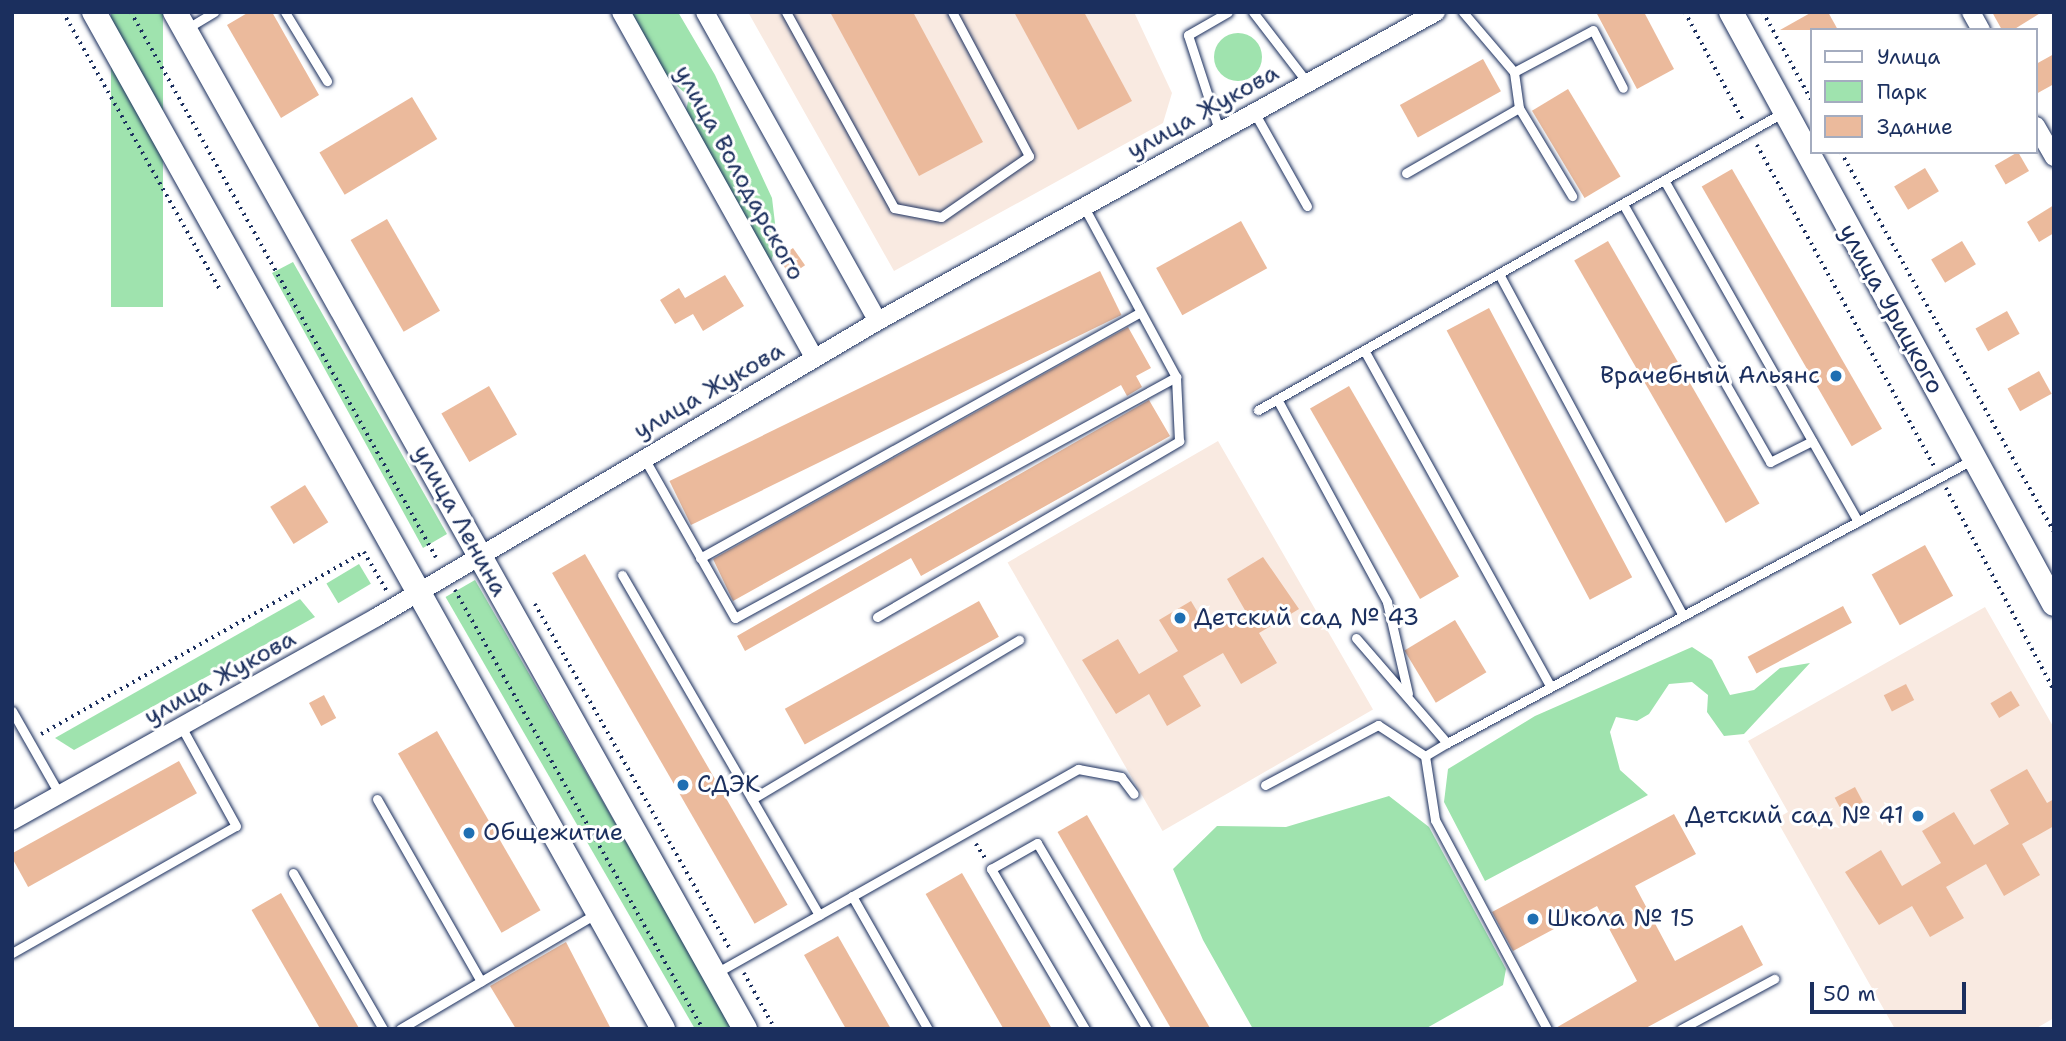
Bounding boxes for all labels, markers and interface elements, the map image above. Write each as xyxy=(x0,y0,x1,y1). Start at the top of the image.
legend xyxy=(1811,28,2038,154)
text: Улица xyxy=(1877,43,1940,71)
street label: улица Жукова xyxy=(1122,58,1284,166)
street label: улица Володарского xyxy=(668,60,810,286)
text: Парк xyxy=(1877,78,1927,106)
text: Здание xyxy=(1877,113,1953,141)
street label: улица Урицкого xyxy=(1832,219,1950,399)
street label: улица Жукова xyxy=(629,336,789,446)
place label: Врачебный Альянс xyxy=(1600,362,1820,390)
marker: Врачебный Альянс xyxy=(1826,366,1846,386)
street label: улица Ленина xyxy=(407,440,513,602)
place label: Детский сад № 43 xyxy=(1194,604,1419,632)
marker: Детский сад № 43 xyxy=(1172,610,1188,626)
street label: улица Жукова xyxy=(139,624,301,732)
place label: СДЭК xyxy=(697,771,760,799)
marker: СДЭК xyxy=(675,777,691,793)
place label: Детский сад № 41 xyxy=(1685,802,1904,830)
marker: Детский сад № 41 xyxy=(1910,808,1926,824)
place label: Общежитие xyxy=(483,819,623,847)
marker: Общежитие xyxy=(461,825,477,841)
place label: Школа № 15 xyxy=(1547,905,1694,933)
marker: Школа № 15 xyxy=(1525,911,1541,927)
scale bar xyxy=(1814,968,1970,1012)
text: 50 m xyxy=(1823,980,1876,1008)

